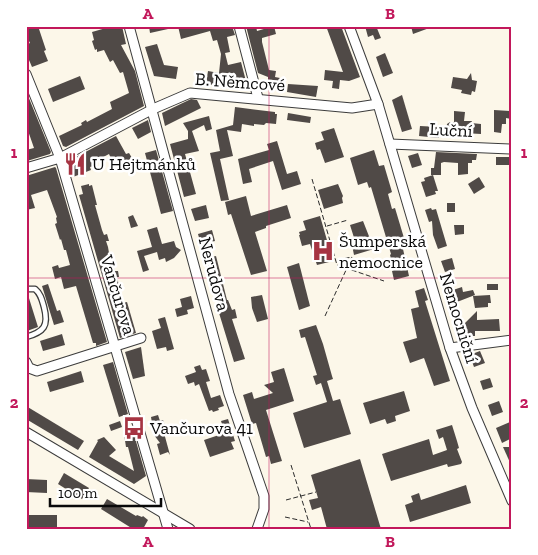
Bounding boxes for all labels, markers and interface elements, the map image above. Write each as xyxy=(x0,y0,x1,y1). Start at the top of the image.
text: A xyxy=(143,4,154,23)
text: B xyxy=(385,4,395,23)
street label: B. Němcové xyxy=(194,68,286,96)
street label: Luční xyxy=(429,118,473,142)
text: 1 xyxy=(11,143,18,162)
text: 1 xyxy=(521,143,528,162)
restaurant icon: U Hejtmánků xyxy=(62,151,88,177)
place label: U Hejtmánků xyxy=(92,153,196,175)
place label: Šumperská nemocnice xyxy=(339,230,426,273)
street label: Nerudova xyxy=(194,235,234,314)
hospital icon: Šumperská nemocnice xyxy=(310,238,336,264)
street label: Vančurova xyxy=(95,251,141,338)
street label: Nemocniční xyxy=(435,270,483,366)
text: 2 xyxy=(10,393,19,412)
text: 2 xyxy=(520,393,529,412)
bus stop icon: Vančurova 41 xyxy=(121,415,147,441)
place label: Vančurova 41 xyxy=(149,417,253,439)
scale bar xyxy=(50,475,161,507)
text: 100 m xyxy=(58,484,97,502)
text: A xyxy=(143,532,154,551)
text: B xyxy=(385,532,395,551)

